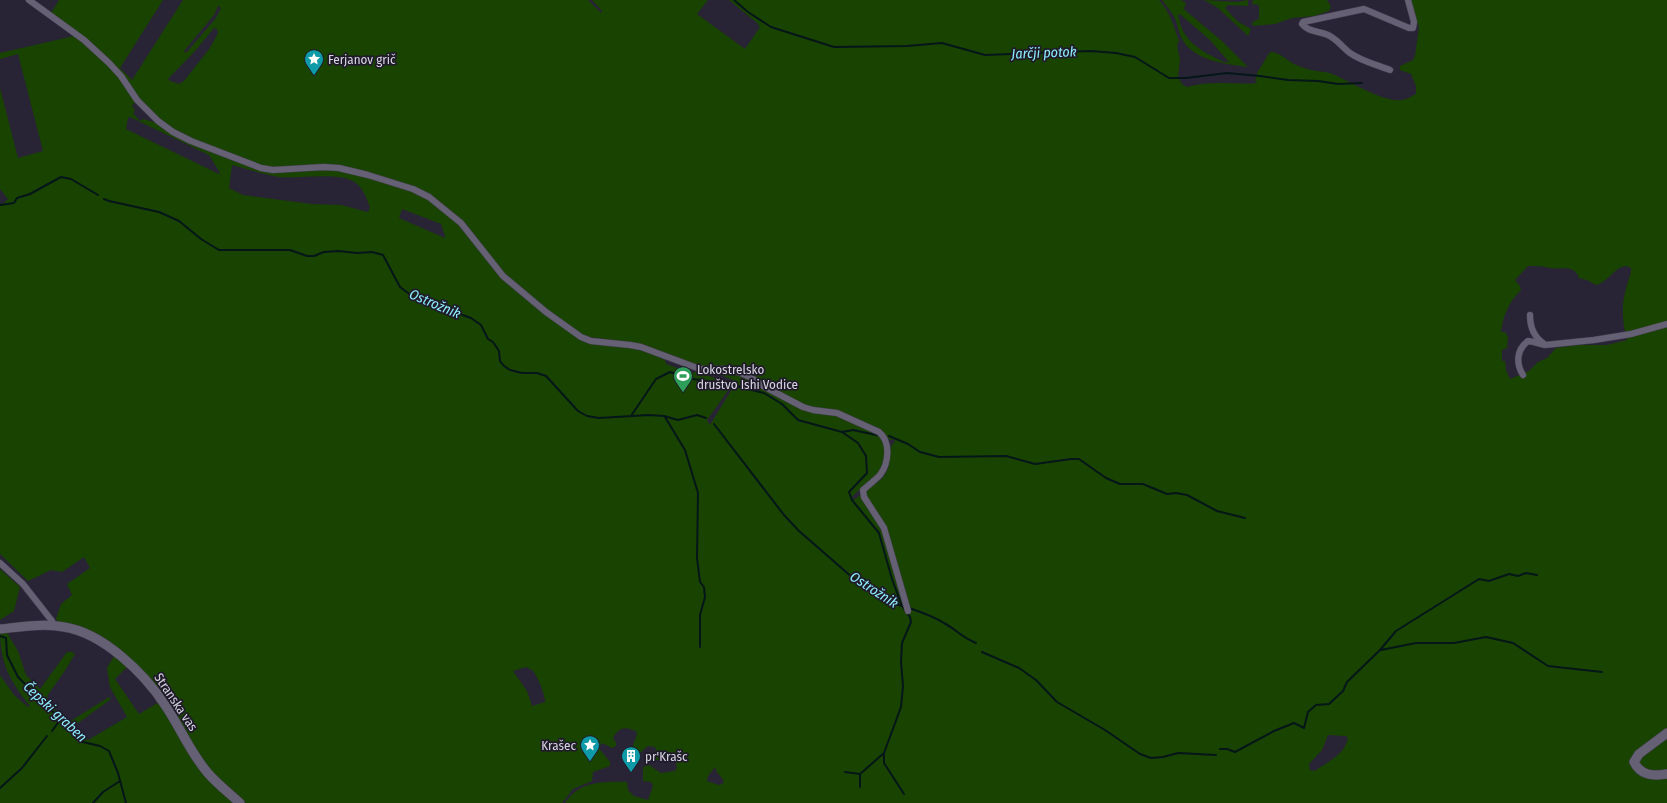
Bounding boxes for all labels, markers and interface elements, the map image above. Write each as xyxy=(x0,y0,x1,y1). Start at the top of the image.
water label: Jarčji potok xyxy=(1010,43,1077,63)
place icon: Ferjanov grič xyxy=(303,48,325,76)
place label: Ferjanov grič xyxy=(328,52,396,67)
water label: Ostrožnik xyxy=(407,286,463,322)
place label: Lokostrelsko društvo Ishi Vodice xyxy=(697,362,798,392)
sports icon: Lokostrelsko društvo Ishi Vodice xyxy=(672,365,694,393)
water label: Ostrožnik xyxy=(847,568,901,612)
street label: Stranska vas xyxy=(151,670,201,734)
water label: Čepski graben xyxy=(20,678,91,746)
place icon: Krašec xyxy=(579,734,601,762)
place label: Krašec xyxy=(541,738,576,753)
building icon: pr'Krašc xyxy=(620,745,642,773)
place label: pr'Krašc xyxy=(645,749,688,764)

